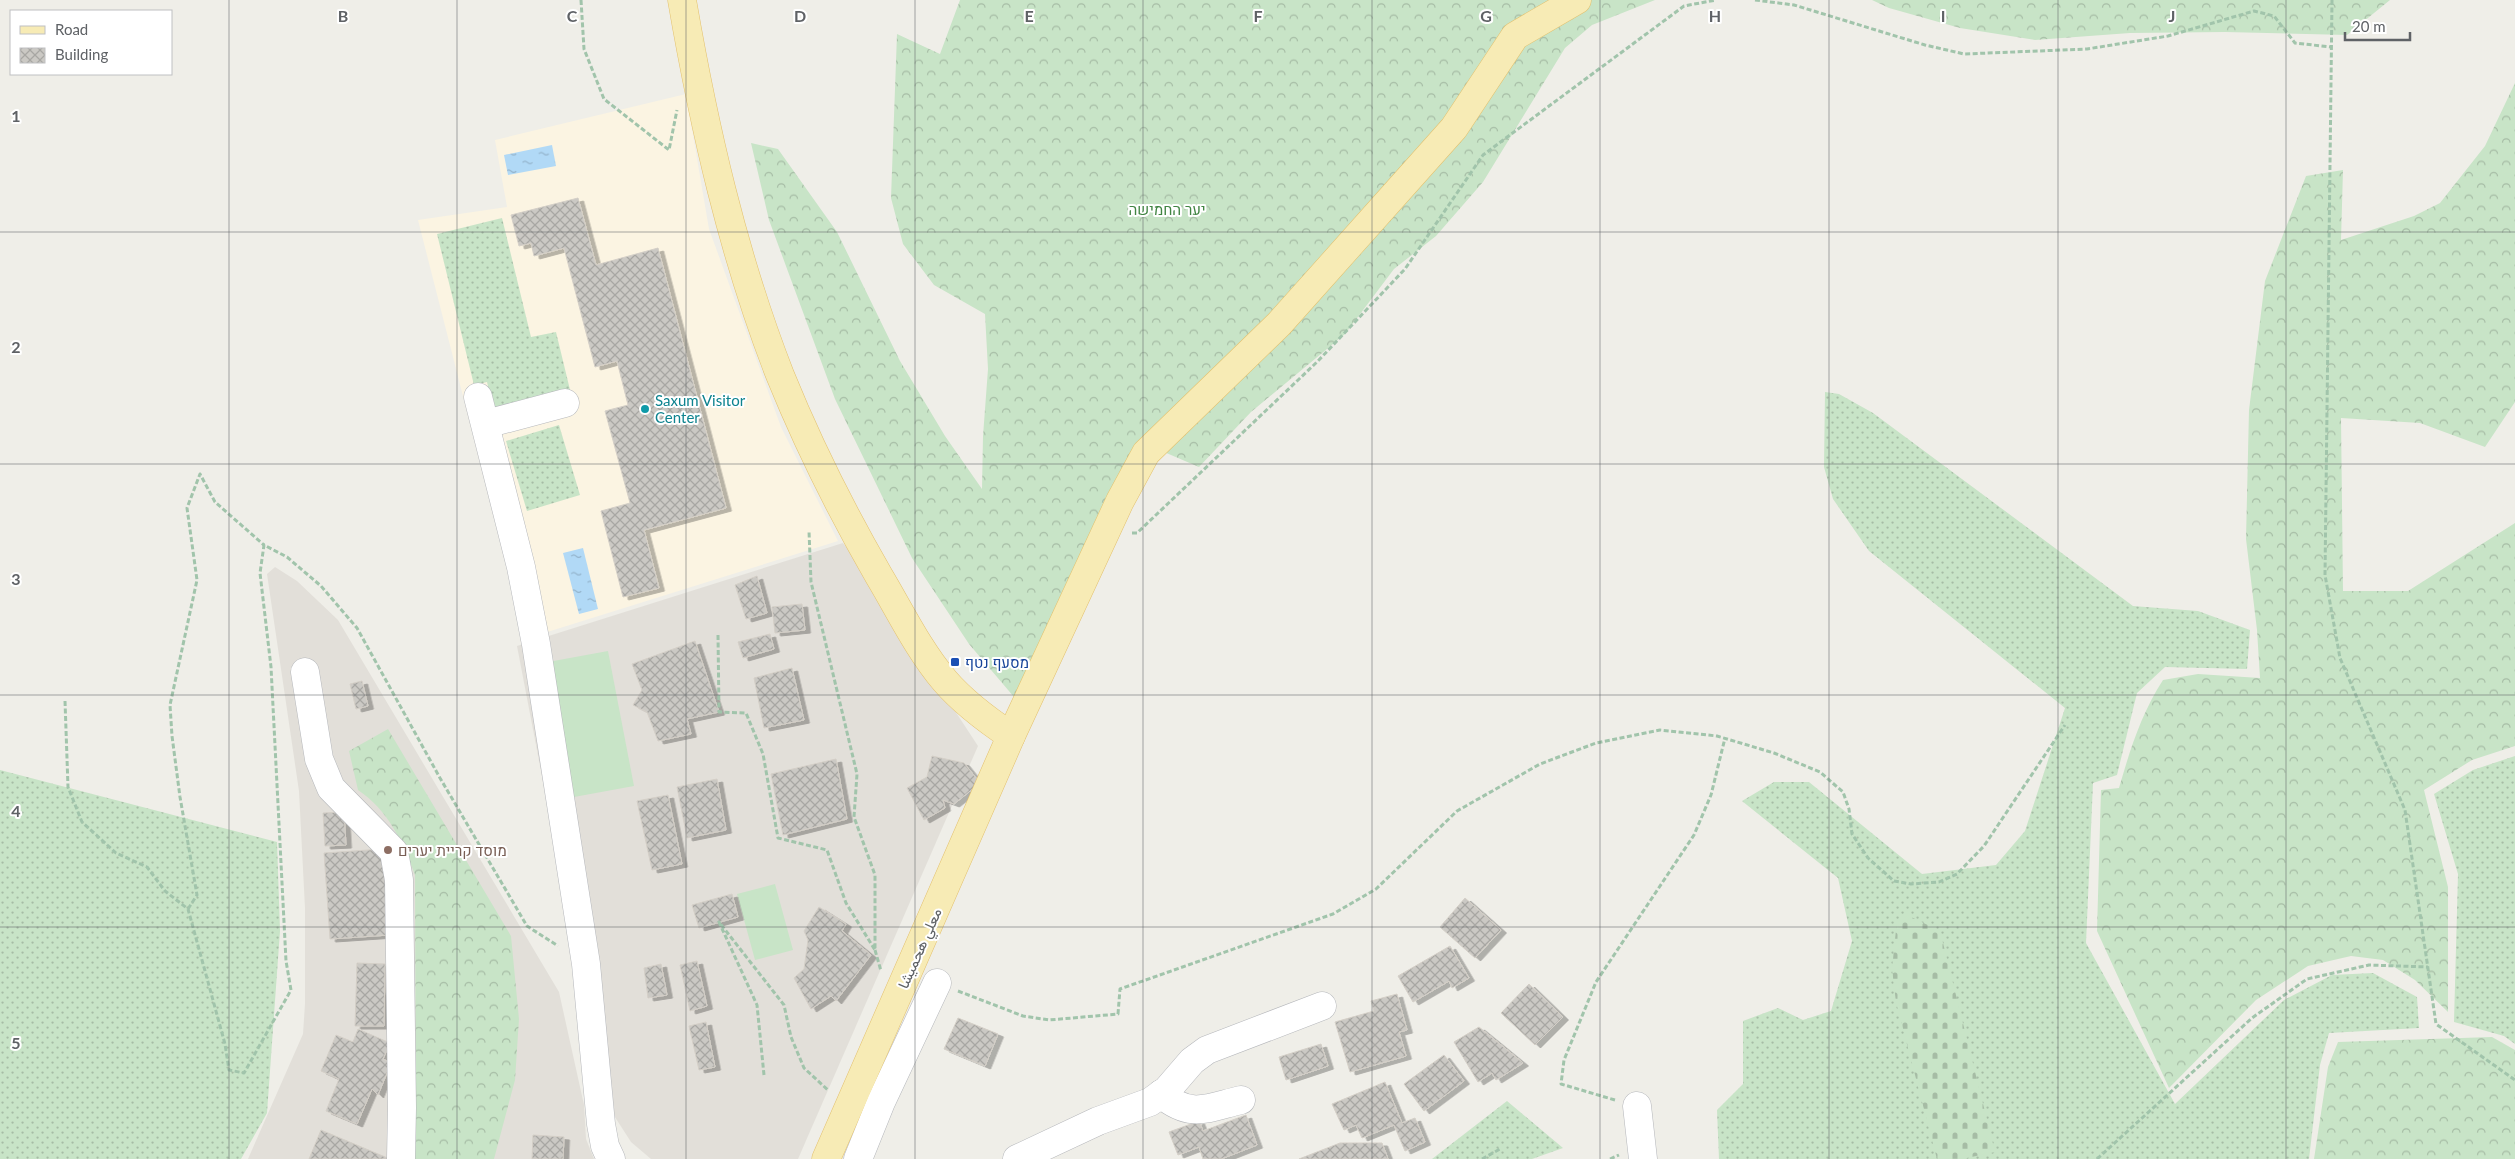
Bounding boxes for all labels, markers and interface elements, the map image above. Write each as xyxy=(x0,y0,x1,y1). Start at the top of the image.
text: B xyxy=(338,6,348,25)
text: C xyxy=(567,6,578,25)
text: D xyxy=(794,6,806,25)
text: E xyxy=(1024,6,1034,25)
text: F xyxy=(1253,6,1263,25)
text: G xyxy=(1480,6,1492,25)
text: H xyxy=(1709,6,1721,25)
text: I xyxy=(1941,6,1945,25)
text: J xyxy=(2169,6,2175,25)
legend xyxy=(10,10,172,75)
scale bar xyxy=(2345,10,2410,42)
text: 20 m xyxy=(2352,17,2386,35)
text: Road xyxy=(55,20,88,38)
text: Building xyxy=(55,45,108,63)
text: 1 xyxy=(11,106,21,125)
park label: יער החמישה xyxy=(1128,200,1206,218)
text: 2 xyxy=(11,337,21,356)
place label: Saxum Visitor Center xyxy=(655,391,746,426)
marker: Saxum Visitor Center xyxy=(639,403,651,415)
text: 3 xyxy=(11,569,21,588)
place label: מסעף נטף xyxy=(965,653,1029,671)
marker: מסעף נטף xyxy=(949,656,961,668)
text: 4 xyxy=(11,801,21,820)
place label: מוסד קריית יערים xyxy=(398,841,507,859)
marker: מוסד קריית יערים xyxy=(382,844,394,856)
street label: معلي هحميشا xyxy=(893,905,949,993)
text: 5 xyxy=(11,1033,21,1052)

